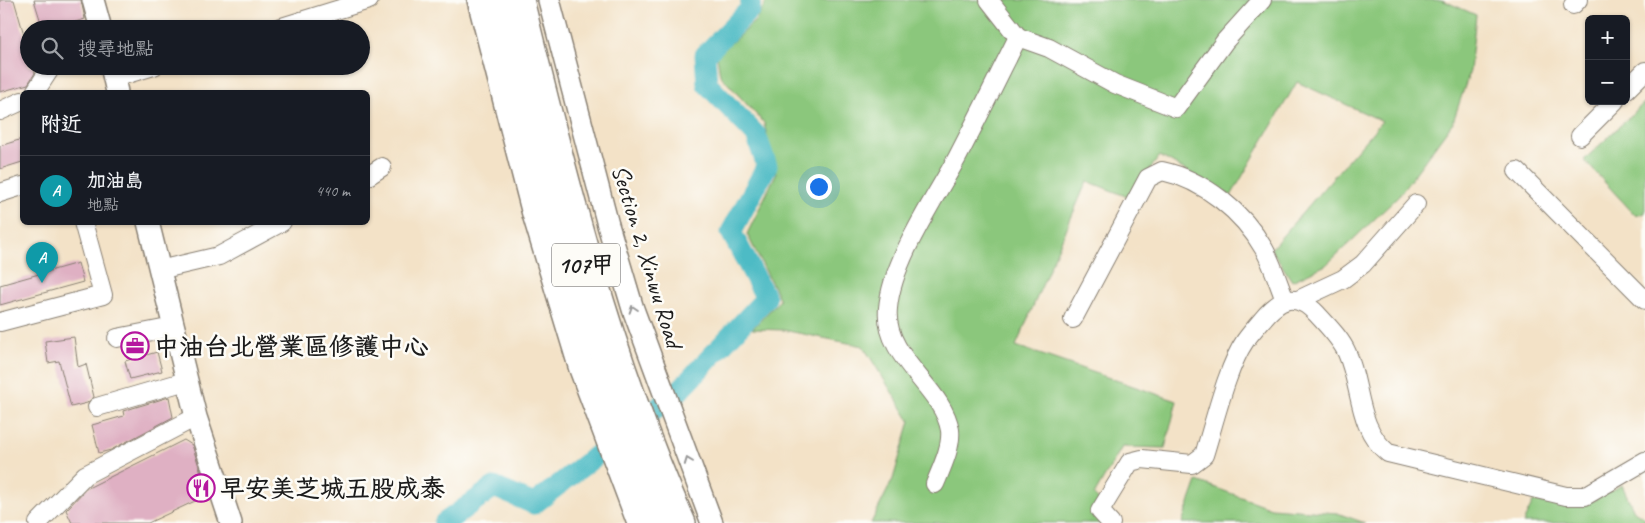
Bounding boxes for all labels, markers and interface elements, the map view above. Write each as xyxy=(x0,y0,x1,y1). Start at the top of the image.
map controls xyxy=(1585,15,1630,105)
button: + xyxy=(1585,15,1630,60)
search box xyxy=(20,20,370,75)
icon: search xyxy=(38,34,66,62)
text: 搜尋地點 xyxy=(78,37,154,61)
button: − xyxy=(1585,60,1630,105)
text: 附近 xyxy=(40,111,82,137)
street label: Section 2, Xinwu Road xyxy=(604,161,691,355)
text: 加油島 xyxy=(87,169,144,193)
your location xyxy=(806,174,832,200)
text: A xyxy=(52,181,60,201)
text: 440 m xyxy=(316,181,350,201)
text: 地點 xyxy=(87,195,119,215)
pin: A xyxy=(26,242,58,283)
road number: 107甲 xyxy=(552,244,620,286)
one-way arrow xyxy=(628,305,638,313)
office icon: 中油台北營業區修護中心 xyxy=(120,331,150,361)
place label: 中油台北營業區修護中心 xyxy=(154,331,429,363)
one-way arrow xyxy=(684,457,695,466)
restaurant icon: 早安美芝城五股成泰 xyxy=(186,473,216,503)
place label: 早安美芝城五股成泰 xyxy=(220,473,445,505)

